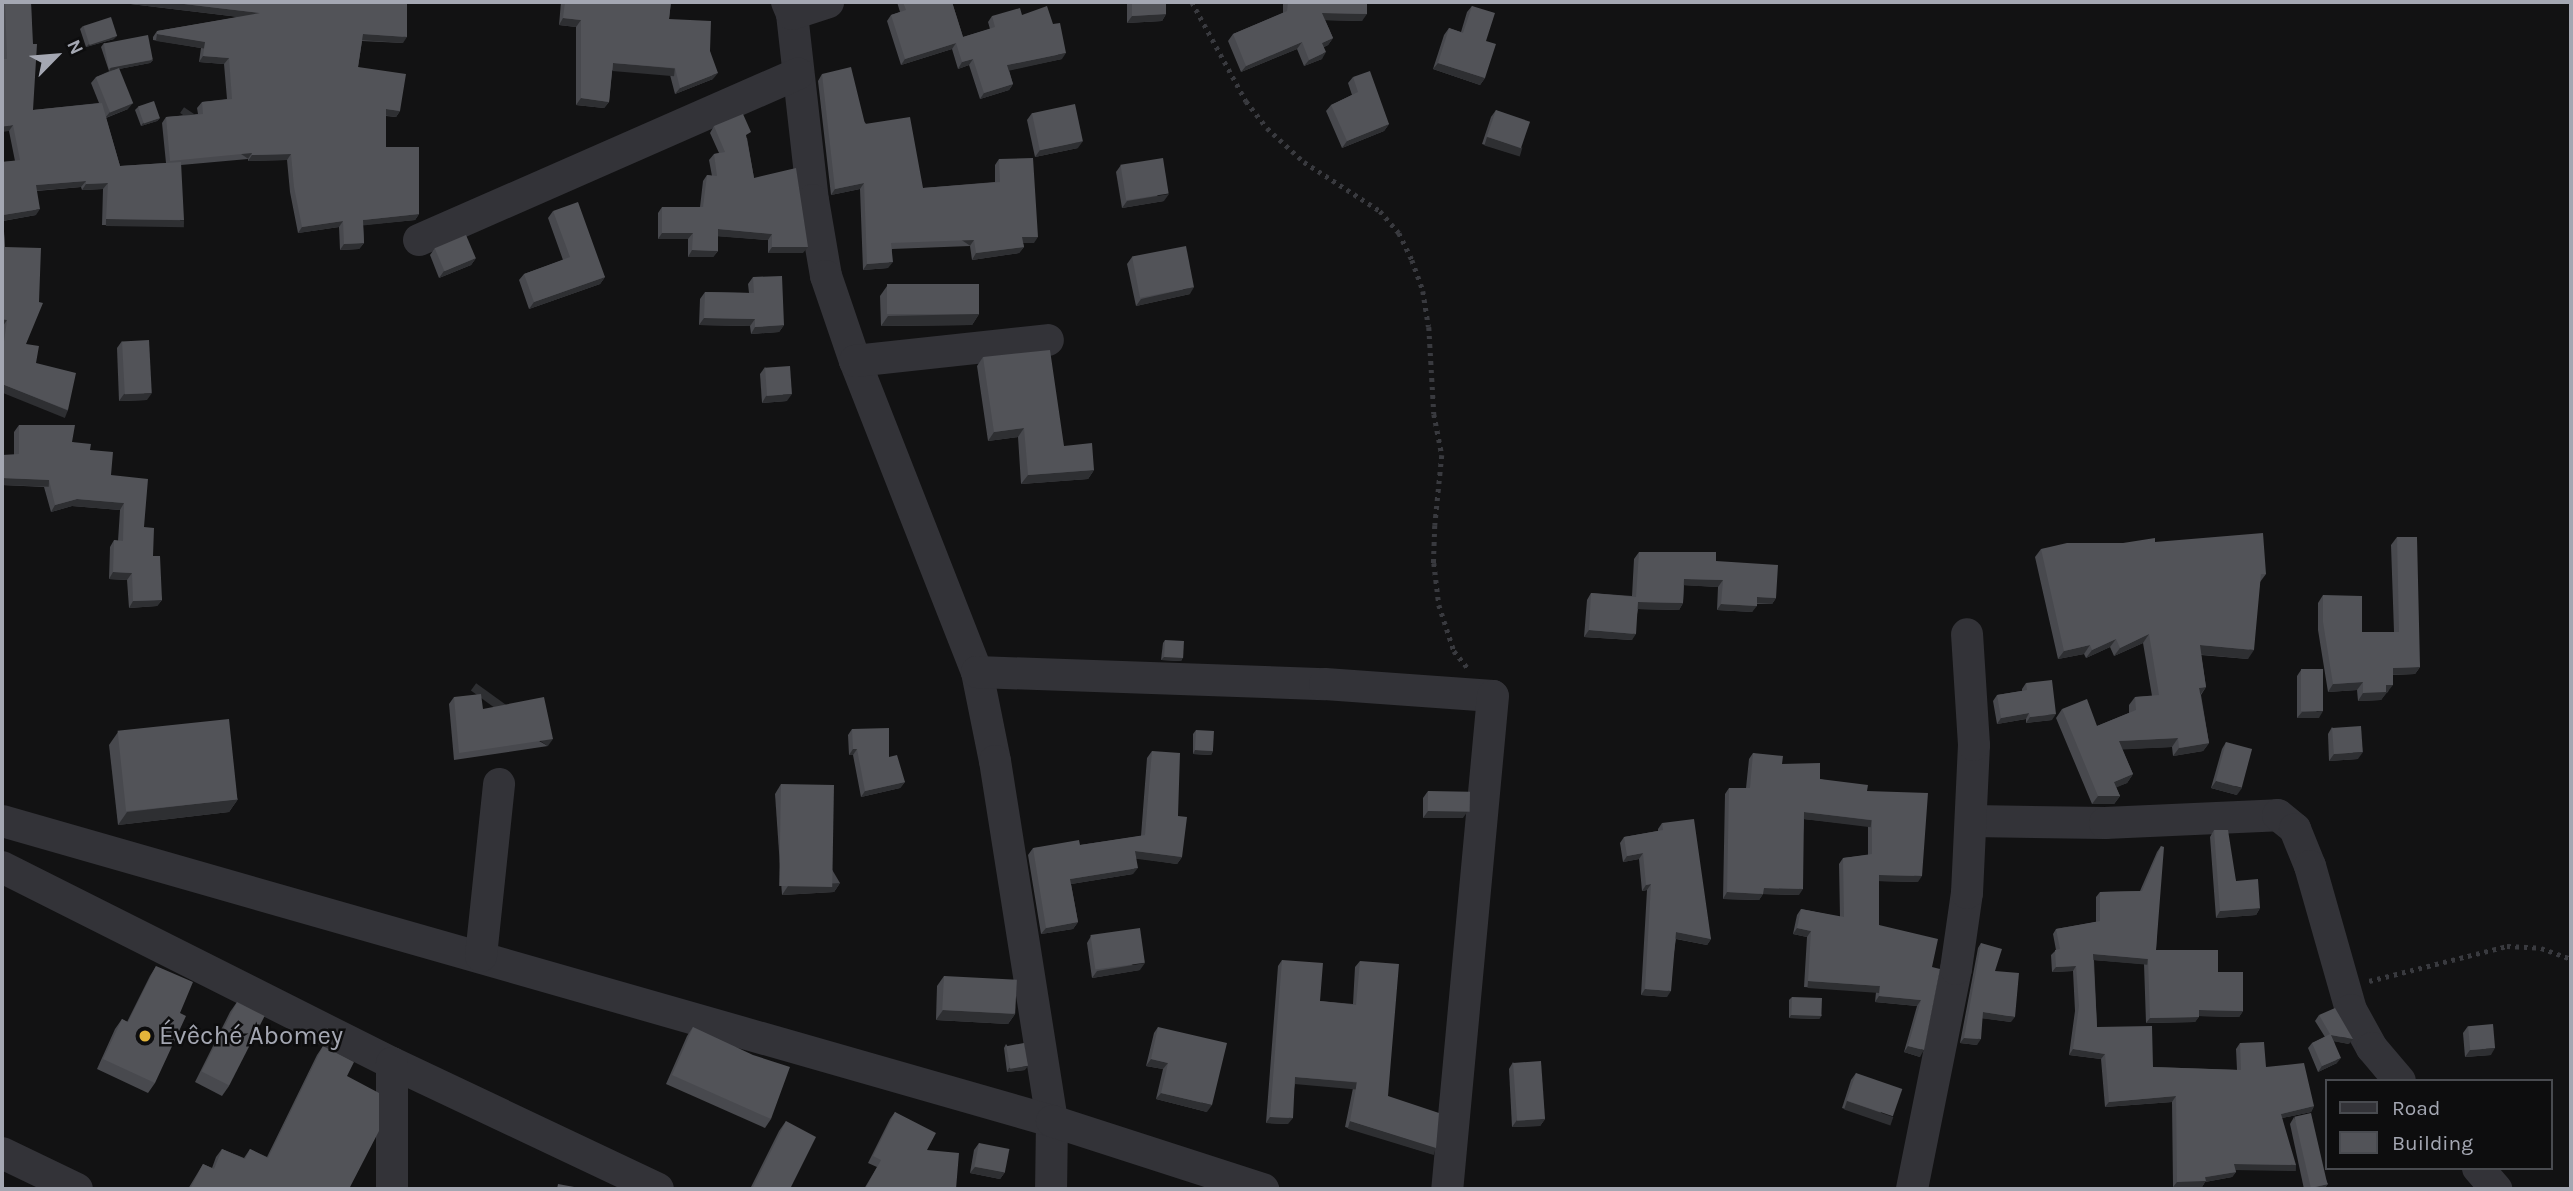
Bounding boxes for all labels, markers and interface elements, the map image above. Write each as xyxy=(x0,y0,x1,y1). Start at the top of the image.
north arrow xyxy=(21,21,91,91)
text: N xyxy=(62,36,88,58)
place label: Évêché Abomey xyxy=(159,1020,343,1052)
marker: Évêché Abomey xyxy=(137,1028,153,1044)
legend xyxy=(2324,1079,2552,1170)
text: Road xyxy=(2392,1096,2440,1120)
text: Building xyxy=(2392,1131,2473,1155)

